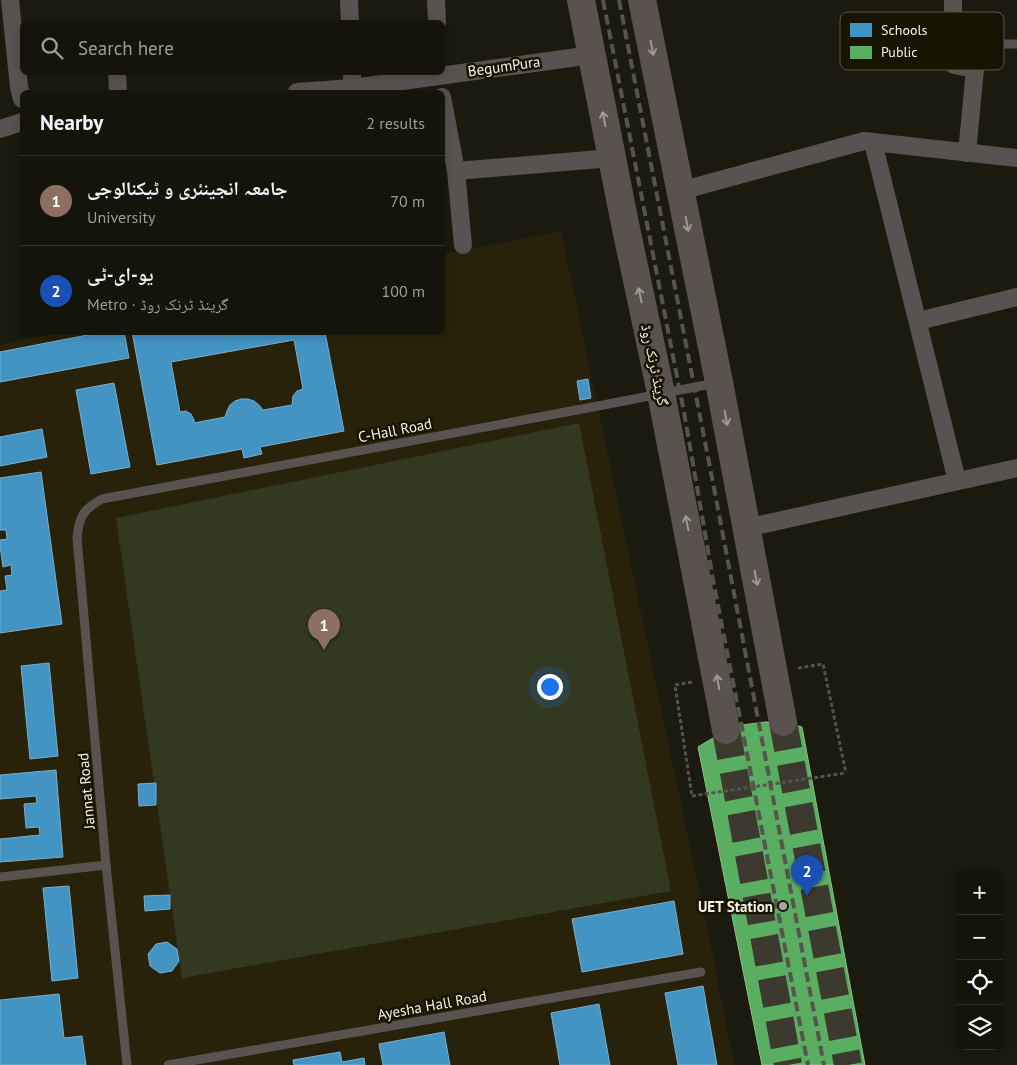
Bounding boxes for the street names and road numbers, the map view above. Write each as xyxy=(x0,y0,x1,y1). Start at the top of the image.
street label: BegumPura xyxy=(467,52,541,80)
street label: گرینڈ ٹرنک روڈ xyxy=(637,322,673,408)
street label: C-Hall Road xyxy=(356,414,434,446)
street label: Jannat Road xyxy=(73,752,99,831)
street label: Ayesha Hall Road xyxy=(376,986,488,1024)

